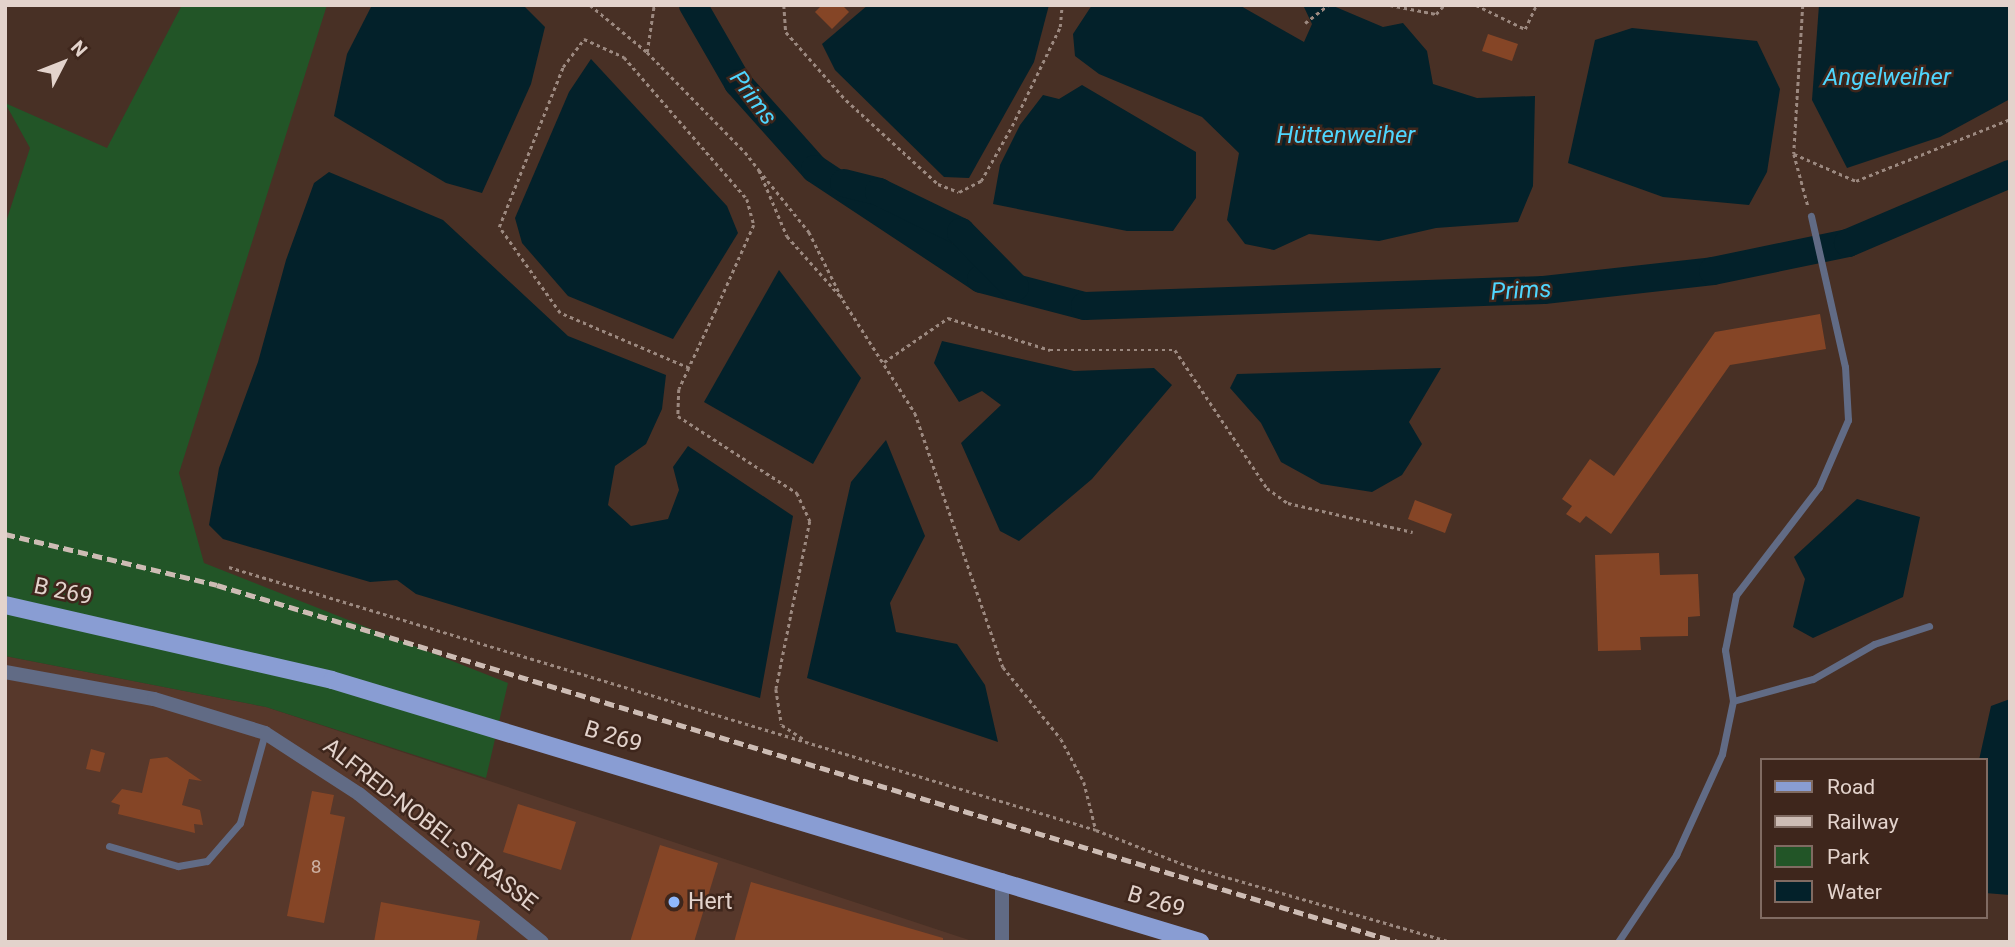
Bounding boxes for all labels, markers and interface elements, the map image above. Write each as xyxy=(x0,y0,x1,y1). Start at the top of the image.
north arrow xyxy=(28,28,98,98)
text: N xyxy=(66,36,92,61)
water label: Angelweiher xyxy=(1823,64,1951,92)
water label: Prims xyxy=(723,65,783,131)
water label: Hüttenweiher xyxy=(1277,122,1415,150)
water label: Prims xyxy=(1490,275,1552,307)
street label: B 269 xyxy=(31,572,95,612)
street label: B 269 xyxy=(581,715,645,759)
street label: ALFRED-NOBEL-STRASSE xyxy=(317,733,543,917)
legend xyxy=(1759,758,1987,919)
text: Road xyxy=(1827,775,1875,799)
text: Railway xyxy=(1827,810,1899,834)
text: Park xyxy=(1827,845,1869,869)
house number: 8 xyxy=(311,856,321,878)
street label: B 269 xyxy=(1124,880,1188,924)
text: Water xyxy=(1827,880,1882,904)
place label: Hert xyxy=(688,888,732,916)
marker: Hert xyxy=(666,894,682,910)

